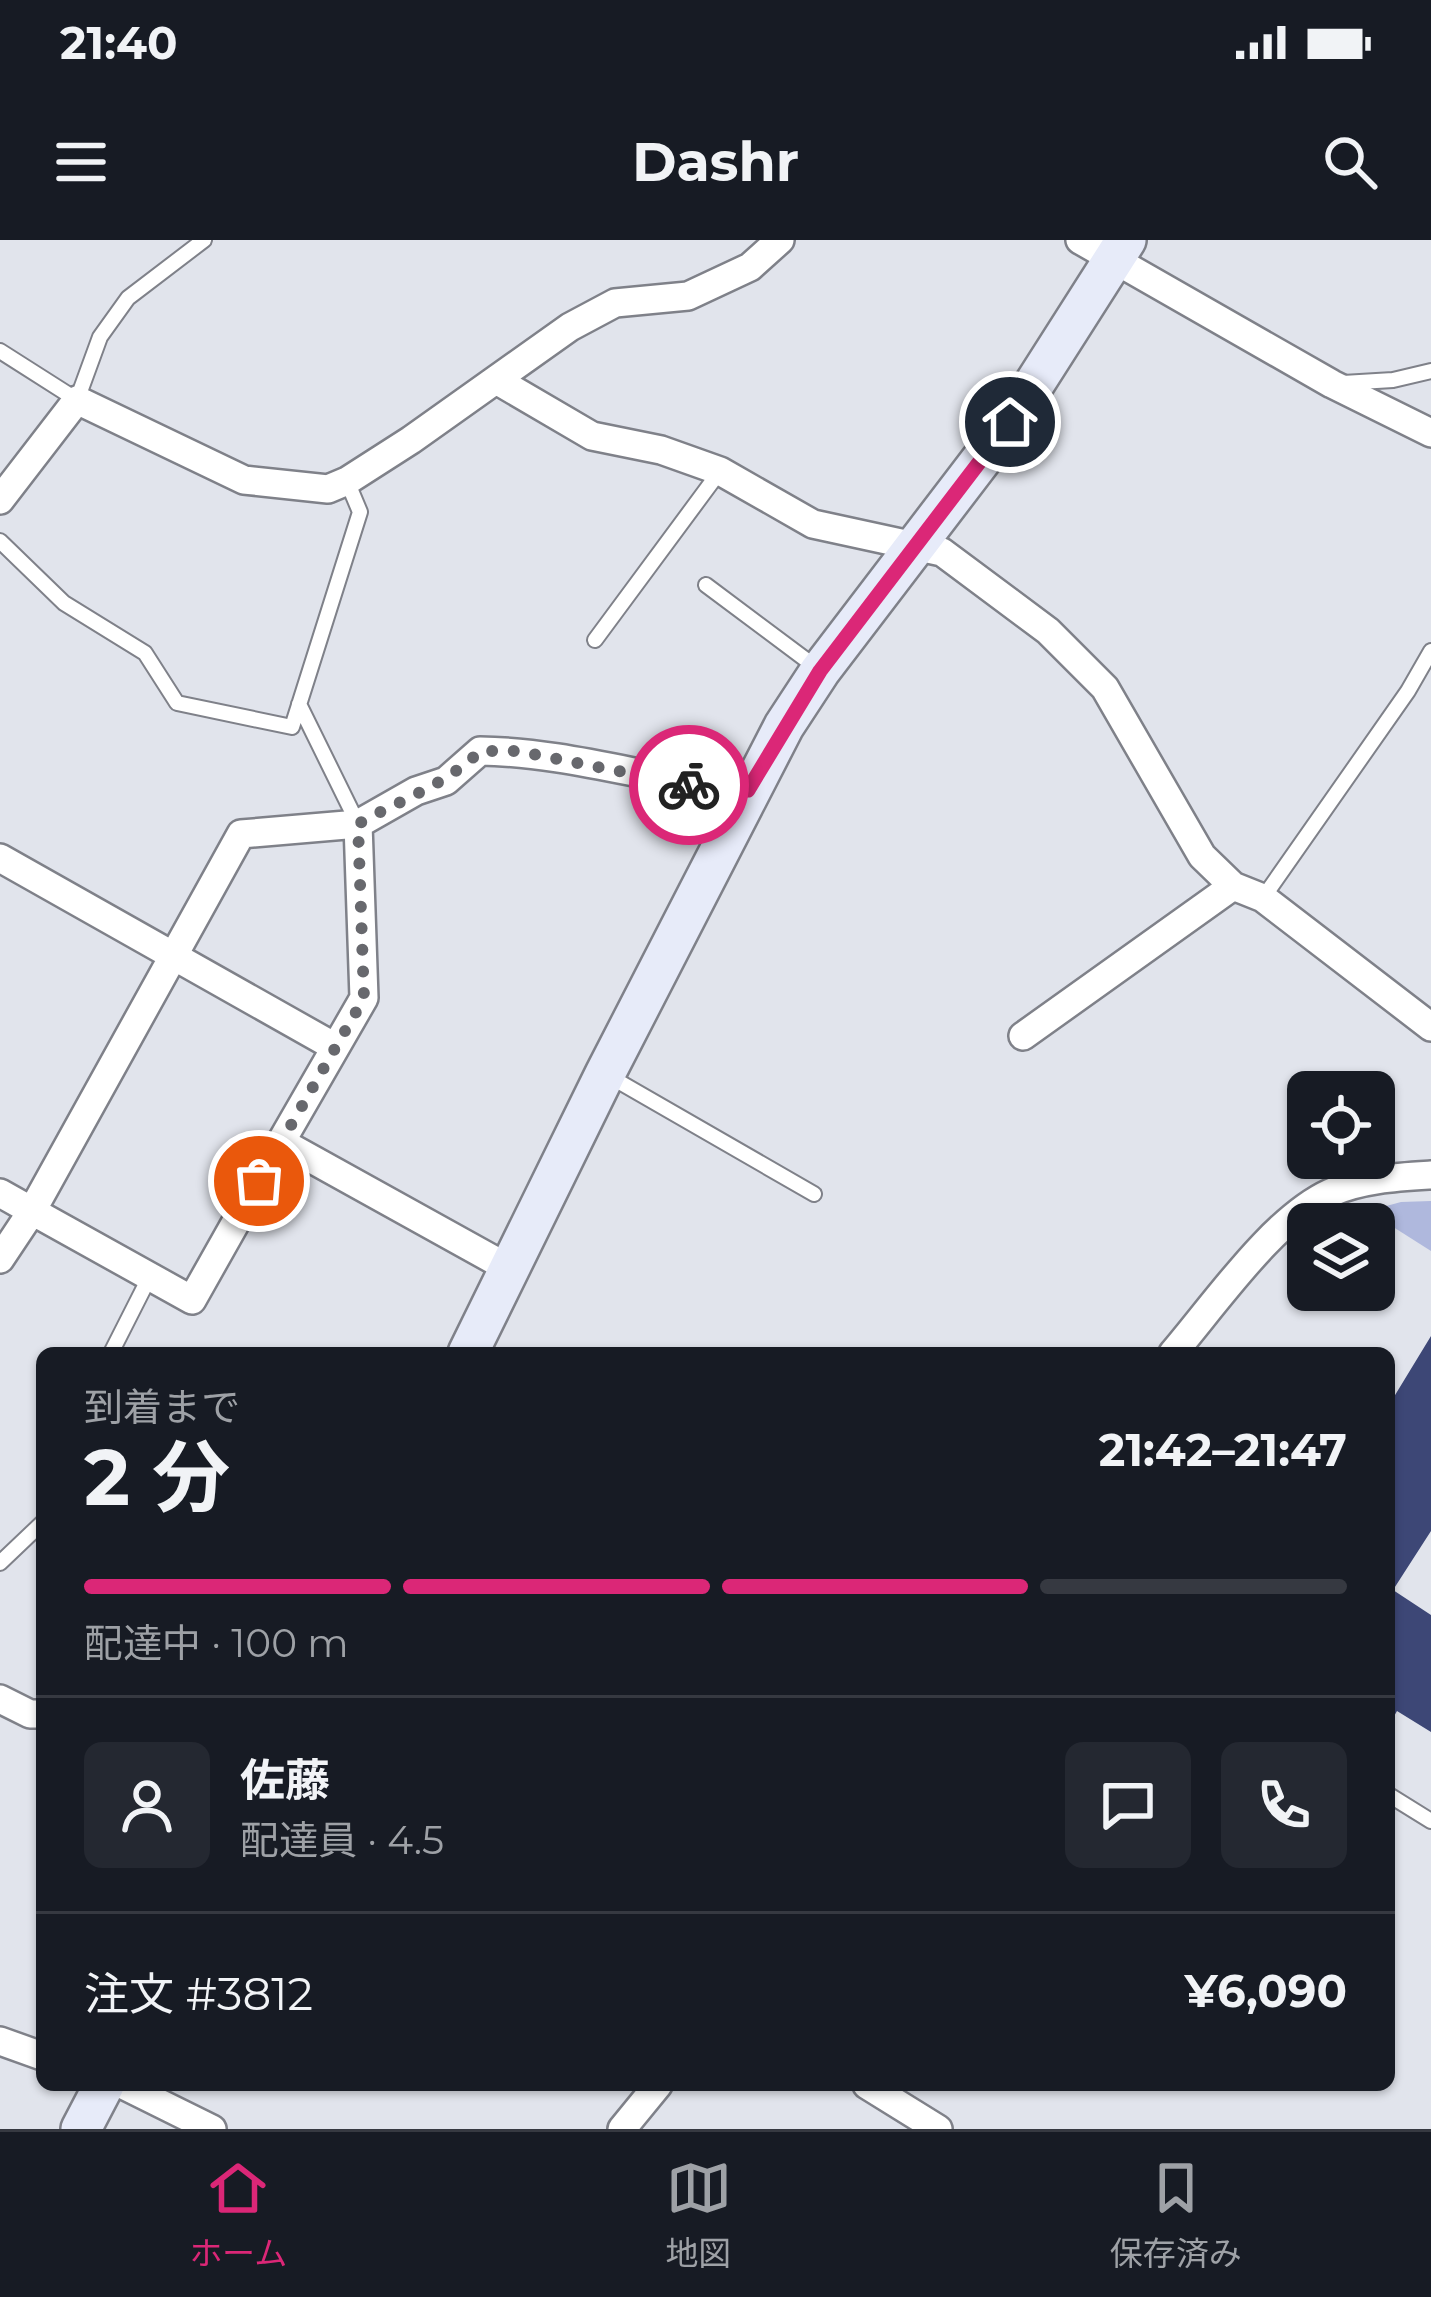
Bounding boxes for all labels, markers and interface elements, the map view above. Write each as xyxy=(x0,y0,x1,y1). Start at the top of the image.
text: 21:40 xyxy=(60,15,178,70)
icon: menu xyxy=(48,129,114,195)
text: Dashr xyxy=(632,129,799,195)
icon: search xyxy=(1317,129,1383,195)
pin xyxy=(959,371,1061,473)
icon: home xyxy=(977,389,1043,455)
courier xyxy=(629,725,749,845)
icon: bike xyxy=(656,752,722,818)
map controls xyxy=(1287,1071,1395,1311)
button: locate xyxy=(1287,1071,1395,1179)
pin xyxy=(208,1130,310,1232)
icon: bag xyxy=(226,1148,292,1214)
button: layers xyxy=(1287,1203,1395,1311)
text: 到着まで xyxy=(84,1383,240,1431)
text: 21:42–21:47 xyxy=(1099,1422,1347,1477)
text: 2 分 xyxy=(84,1429,230,1525)
text: 配達中 · 100 m xyxy=(84,1619,349,1667)
button: person xyxy=(84,1742,210,1868)
button: chat xyxy=(1065,1742,1191,1868)
button: phone xyxy=(1221,1742,1347,1868)
text: 佐藤 xyxy=(240,1752,330,1807)
text: 配達員 · 4.5 xyxy=(240,1816,444,1864)
text: ¥6,090 xyxy=(1184,1963,1347,2018)
text: 注文 #3812 xyxy=(84,1966,313,2021)
tab: ホーム xyxy=(189,2155,287,2275)
tab: 地図 xyxy=(666,2155,732,2275)
tab: 保存済み xyxy=(1110,2155,1242,2275)

